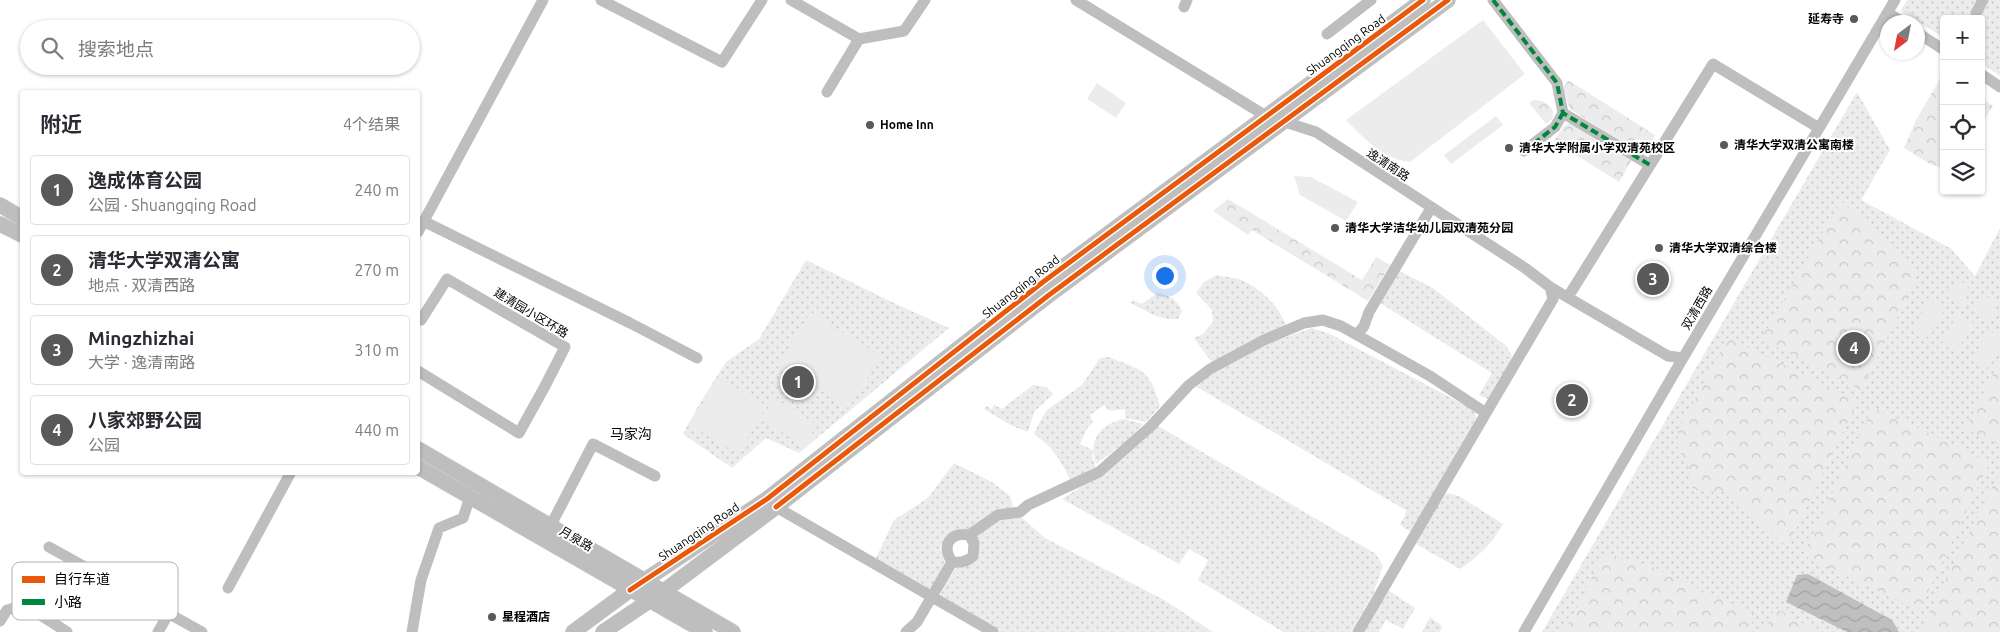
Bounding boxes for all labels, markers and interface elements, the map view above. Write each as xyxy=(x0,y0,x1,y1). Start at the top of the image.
street label: Shuangqing Road xyxy=(1304,12,1388,77)
place label: 延寿寺 xyxy=(1808,12,1844,25)
marker: 延寿寺 xyxy=(1848,13,1860,25)
north arrow xyxy=(1880,15,1925,60)
map controls xyxy=(1940,15,1985,195)
button: + xyxy=(1940,15,1985,60)
search box xyxy=(20,20,420,75)
icon: search xyxy=(38,34,66,62)
text: 搜索地点 xyxy=(78,38,154,60)
button: − xyxy=(1940,60,1985,105)
button: locate xyxy=(1940,105,1985,150)
text: 附近 xyxy=(40,112,82,136)
text: 4个结果 xyxy=(343,115,400,133)
place label: Home Inn xyxy=(880,118,934,131)
marker: Home Inn xyxy=(864,119,876,131)
place label: 清华大学双清公寓南楼 xyxy=(1734,138,1854,151)
marker: 清华大学双清公寓南楼 xyxy=(1718,139,1730,151)
place label: 清华大学附属小学双清苑校区 xyxy=(1519,141,1675,154)
marker: 清华大学附属小学双清苑校区 xyxy=(1503,142,1515,154)
street label: 逸清南路 xyxy=(1365,146,1412,183)
button: layers xyxy=(1940,150,1985,195)
text: 逸成体育公园 xyxy=(88,169,202,191)
text: 1 xyxy=(52,181,62,199)
text: 240 m xyxy=(354,181,399,199)
text: 公园 · Shuangqing Road xyxy=(88,196,257,214)
place label: 清华大学洁华幼儿园双清苑分园 xyxy=(1345,221,1513,234)
marker: 清华大学洁华幼儿园双清苑分园 xyxy=(1329,222,1341,234)
place label: 清华大学双清综合楼 xyxy=(1669,241,1777,254)
marker: 清华大学双清综合楼 xyxy=(1653,242,1665,254)
text: 清华大学双清公寓 xyxy=(88,249,240,271)
street label: Shuangqing Road xyxy=(980,253,1062,321)
pin: 3 xyxy=(1637,260,1669,298)
text: 2 xyxy=(52,261,62,279)
text: 270 m xyxy=(354,261,399,279)
your location xyxy=(1152,263,1178,289)
text: 地点 · 双清西路 xyxy=(88,276,195,294)
street label: 双清西路 xyxy=(1679,284,1714,332)
street label: 建清园小区环路 xyxy=(492,285,571,340)
text: Mingzhizhai xyxy=(88,327,194,349)
pin: 4 xyxy=(1838,329,1870,367)
text: 3 xyxy=(52,341,62,359)
text: 310 m xyxy=(354,341,399,359)
text: 大学 · 逸清南路 xyxy=(88,353,195,371)
pin: 1 xyxy=(782,363,814,401)
pin: 2 xyxy=(1556,381,1588,419)
text: 八家郊野公园 xyxy=(88,409,202,431)
text: 4 xyxy=(52,421,62,439)
text: 440 m xyxy=(354,421,399,439)
district label: 马家沟 xyxy=(610,426,652,442)
text: 公园 xyxy=(88,436,120,454)
street label: Shuangqing Road xyxy=(656,500,741,563)
street label: 月泉路 xyxy=(557,524,595,553)
legend xyxy=(12,562,178,620)
text: 自行车道 xyxy=(54,571,110,587)
text: 小路 xyxy=(54,594,82,610)
place label: 星程酒店 xyxy=(502,610,550,623)
marker: 星程酒店 xyxy=(486,611,498,623)

